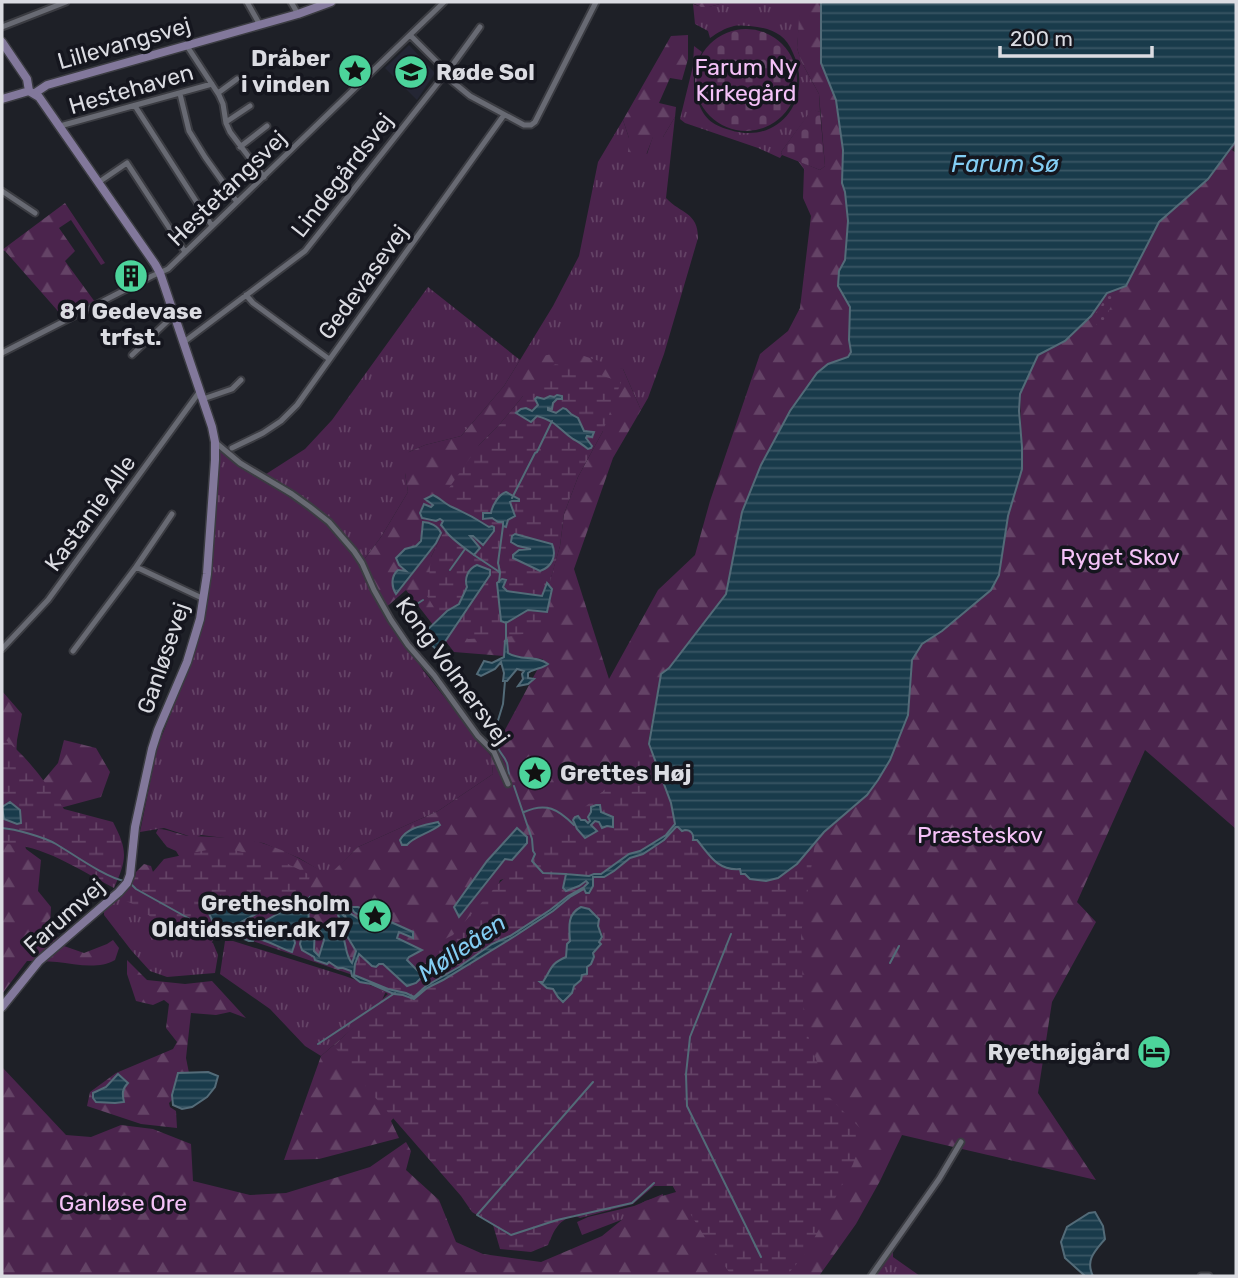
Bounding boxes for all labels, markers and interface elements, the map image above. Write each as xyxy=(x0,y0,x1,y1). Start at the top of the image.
street label: Lillevangsvej xyxy=(54,11,194,75)
scale bar xyxy=(1000,14,1152,58)
text: 200 m xyxy=(1010,26,1073,51)
place label: Dråber i vinden xyxy=(241,44,331,98)
place icon: Dråber i vinden xyxy=(336,52,374,90)
school or university icon: Røde Sol xyxy=(392,53,430,91)
park label: Farum Ny Kirkegård xyxy=(695,53,798,107)
street label: Hestehaven xyxy=(65,58,197,120)
place label: Røde Sol xyxy=(436,58,535,86)
street label: Lindegårdsvej xyxy=(285,107,399,243)
street label: Hestetangsvej xyxy=(162,124,292,252)
water label: Farum Sø xyxy=(951,150,1059,178)
street label: Gedevasevej xyxy=(312,219,414,345)
building icon: 81 Gedevase trfst. xyxy=(112,257,150,295)
place label: 81 Gedevase trfst. xyxy=(60,297,202,351)
street label: Kastanie Alle xyxy=(39,449,141,577)
park label: Ryget Skov xyxy=(1060,543,1180,571)
street label: Kong Volmersvej xyxy=(390,592,516,750)
street label: Ganløsevej xyxy=(131,598,195,718)
place icon: Grettes Høj xyxy=(516,754,554,792)
place label: Grettes Høj xyxy=(560,759,691,787)
park label: Præsteskov xyxy=(917,821,1043,849)
street label: Farumvej xyxy=(18,872,110,960)
place label: Grethesholm Oldtidsstier.dk 17 xyxy=(151,889,350,943)
place icon: Grethesholm Oldtidsstier.dk 17 xyxy=(356,897,394,935)
water label: Mølleåen xyxy=(413,908,511,988)
hotel icon: Ryethøjgård xyxy=(1135,1033,1173,1071)
place label: Ryethøjgård xyxy=(988,1038,1130,1066)
park label: Ganløse Ore xyxy=(59,1189,187,1217)

